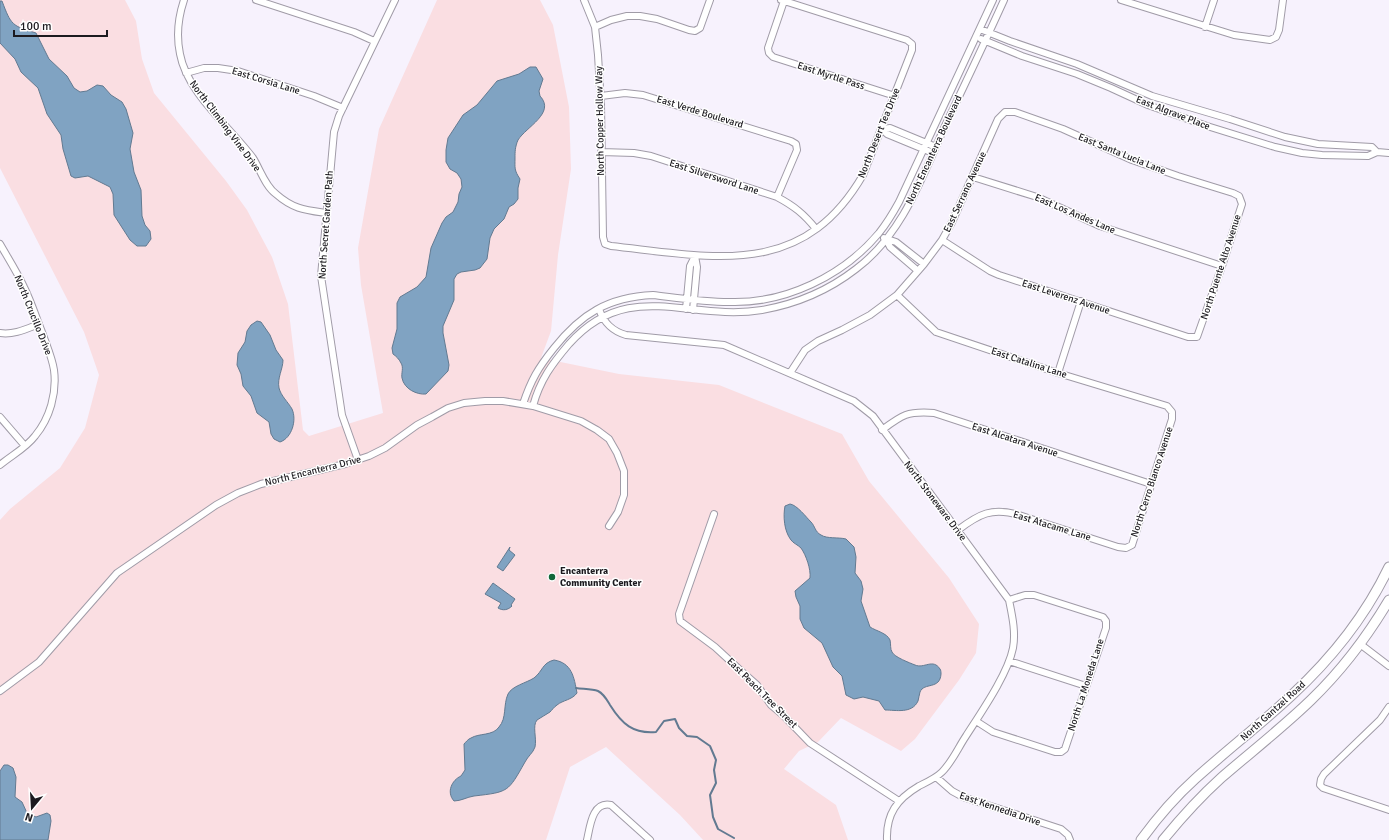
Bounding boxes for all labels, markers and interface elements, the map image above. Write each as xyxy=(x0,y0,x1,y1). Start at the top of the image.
scale bar xyxy=(14,12,107,38)
text: 100 m xyxy=(20,19,52,34)
street label: East Myrtle Pass xyxy=(796,59,867,93)
street label: East Corsia Lane xyxy=(230,65,302,97)
street label: North Copper Hollow Way xyxy=(593,66,607,176)
street label: North Climbing Vine Drive xyxy=(187,78,263,174)
street label: North Desert Tea Drive xyxy=(855,86,903,180)
street label: East Verde Boulevard xyxy=(655,93,745,131)
street label: North Encanterra Boulevard xyxy=(903,93,965,207)
street label: East Algrave Place xyxy=(1134,93,1212,133)
street label: East Santa Lucia Lane xyxy=(1076,131,1168,177)
street label: East Serrano Avenue xyxy=(941,150,989,234)
street label: East Silversword Lane xyxy=(668,157,760,197)
street label: North Secret Garden Path xyxy=(316,170,336,280)
street label: East Los Andes Lane xyxy=(1033,192,1117,236)
street label: North Puente Alto Avenue xyxy=(1198,213,1244,321)
street label: North Crucillo Drive xyxy=(11,273,55,357)
street label: East Leverenz Avenue xyxy=(1020,277,1112,317)
street label: East Catalina Lane xyxy=(989,345,1069,381)
street label: East Alcatara Avenue xyxy=(970,420,1060,460)
street label: North Cerro Blanco Avenue xyxy=(1128,425,1176,539)
street label: North Encanterra Drive xyxy=(264,453,362,489)
street label: North Stoneware Drive xyxy=(901,459,969,543)
street label: East Atacame Lane xyxy=(1012,508,1092,544)
place label: Encanterra Community Center xyxy=(560,565,641,589)
marker: Encanterra Community Center xyxy=(547,572,557,582)
street label: North La Moneda Lane xyxy=(1065,637,1107,733)
street label: East Peach Tree Street xyxy=(724,655,800,731)
street label: North Gantzel Road xyxy=(1238,679,1308,743)
north arrow xyxy=(12,788,52,828)
street label: East Kennedia Drive xyxy=(958,789,1042,829)
text: N xyxy=(23,810,35,824)

